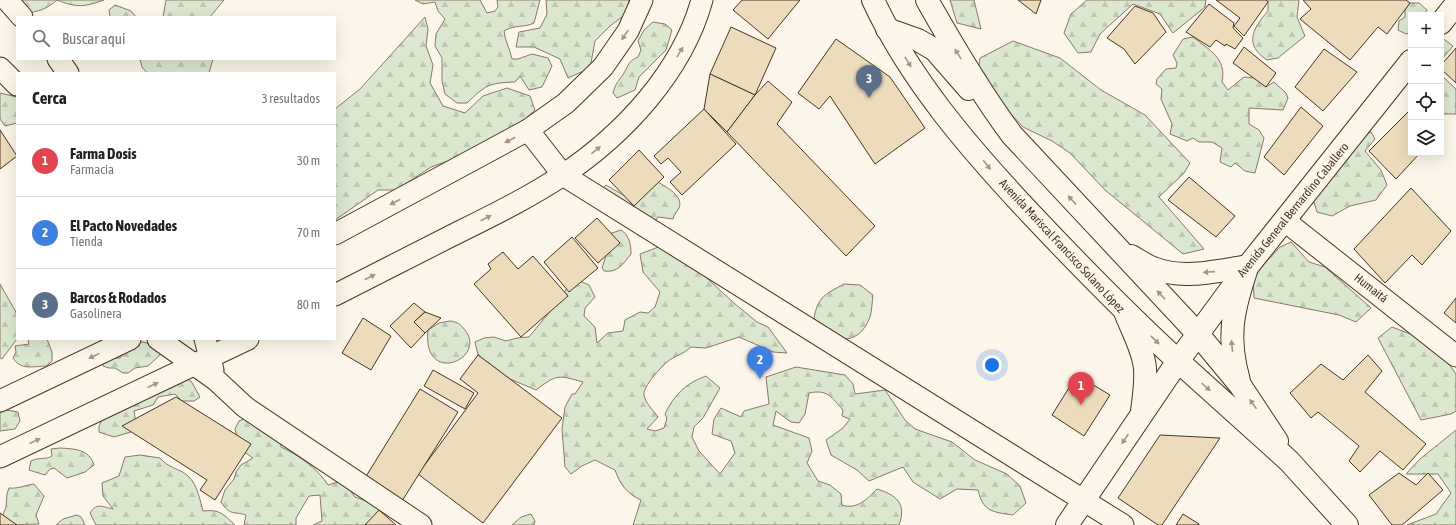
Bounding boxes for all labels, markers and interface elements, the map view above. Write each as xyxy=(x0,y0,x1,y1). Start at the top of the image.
map controls xyxy=(1408,12,1444,156)
button: + xyxy=(1408,12,1444,48)
search box xyxy=(16,16,336,60)
icon: search xyxy=(30,27,52,49)
text: Buscar aquí xyxy=(62,30,125,47)
one-way arrow xyxy=(621,30,629,40)
one-way arrow xyxy=(676,47,684,57)
one-way arrow xyxy=(954,48,962,59)
button: − xyxy=(1408,48,1444,84)
one-way arrow xyxy=(904,57,912,67)
pin: 3 xyxy=(856,65,882,98)
button: locate xyxy=(1408,84,1444,120)
text: Cerca xyxy=(32,88,67,108)
text: 3 resultados xyxy=(261,91,320,106)
button: layers xyxy=(1408,120,1444,156)
one-way arrow xyxy=(504,137,516,143)
street label: Avenida General Bernardino Caballero xyxy=(1234,140,1352,280)
text: Farma Dosis xyxy=(70,145,136,162)
one-way arrow xyxy=(591,146,601,154)
text: 1 xyxy=(42,153,48,168)
text: 30 m xyxy=(297,153,320,168)
one-way arrow xyxy=(983,160,991,171)
text: Farmacia xyxy=(70,162,114,177)
street label: Avenida Mariscal Francisco Solano López xyxy=(996,176,1128,316)
one-way arrow xyxy=(1067,195,1077,205)
one-way arrow xyxy=(389,198,401,205)
one-way arrow xyxy=(480,215,492,222)
text: El Pacto Novedades xyxy=(70,217,177,234)
text: 2 xyxy=(42,225,48,240)
text: 70 m xyxy=(297,225,320,240)
text: Tienda xyxy=(70,234,103,249)
one-way arrow xyxy=(1203,268,1215,275)
street label: Humaitá xyxy=(1351,271,1391,305)
one-way arrow xyxy=(364,274,376,280)
text: Barcos & Rodados xyxy=(70,289,166,306)
one-way arrow xyxy=(1156,290,1166,300)
text: 3 xyxy=(42,297,48,312)
text: 80 m xyxy=(297,297,320,312)
text: Gasolinera xyxy=(70,306,122,321)
one-way arrow xyxy=(1149,335,1160,344)
one-way arrow xyxy=(1229,340,1236,352)
pin: 2 xyxy=(747,346,773,379)
one-way arrow xyxy=(89,353,100,359)
your location xyxy=(982,355,1002,375)
pin: 1 xyxy=(1068,372,1094,405)
one-way arrow xyxy=(147,382,159,388)
one-way arrow xyxy=(1201,382,1212,391)
one-way arrow xyxy=(1249,399,1257,409)
one-way arrow xyxy=(1121,434,1128,445)
one-way arrow xyxy=(30,438,41,444)

